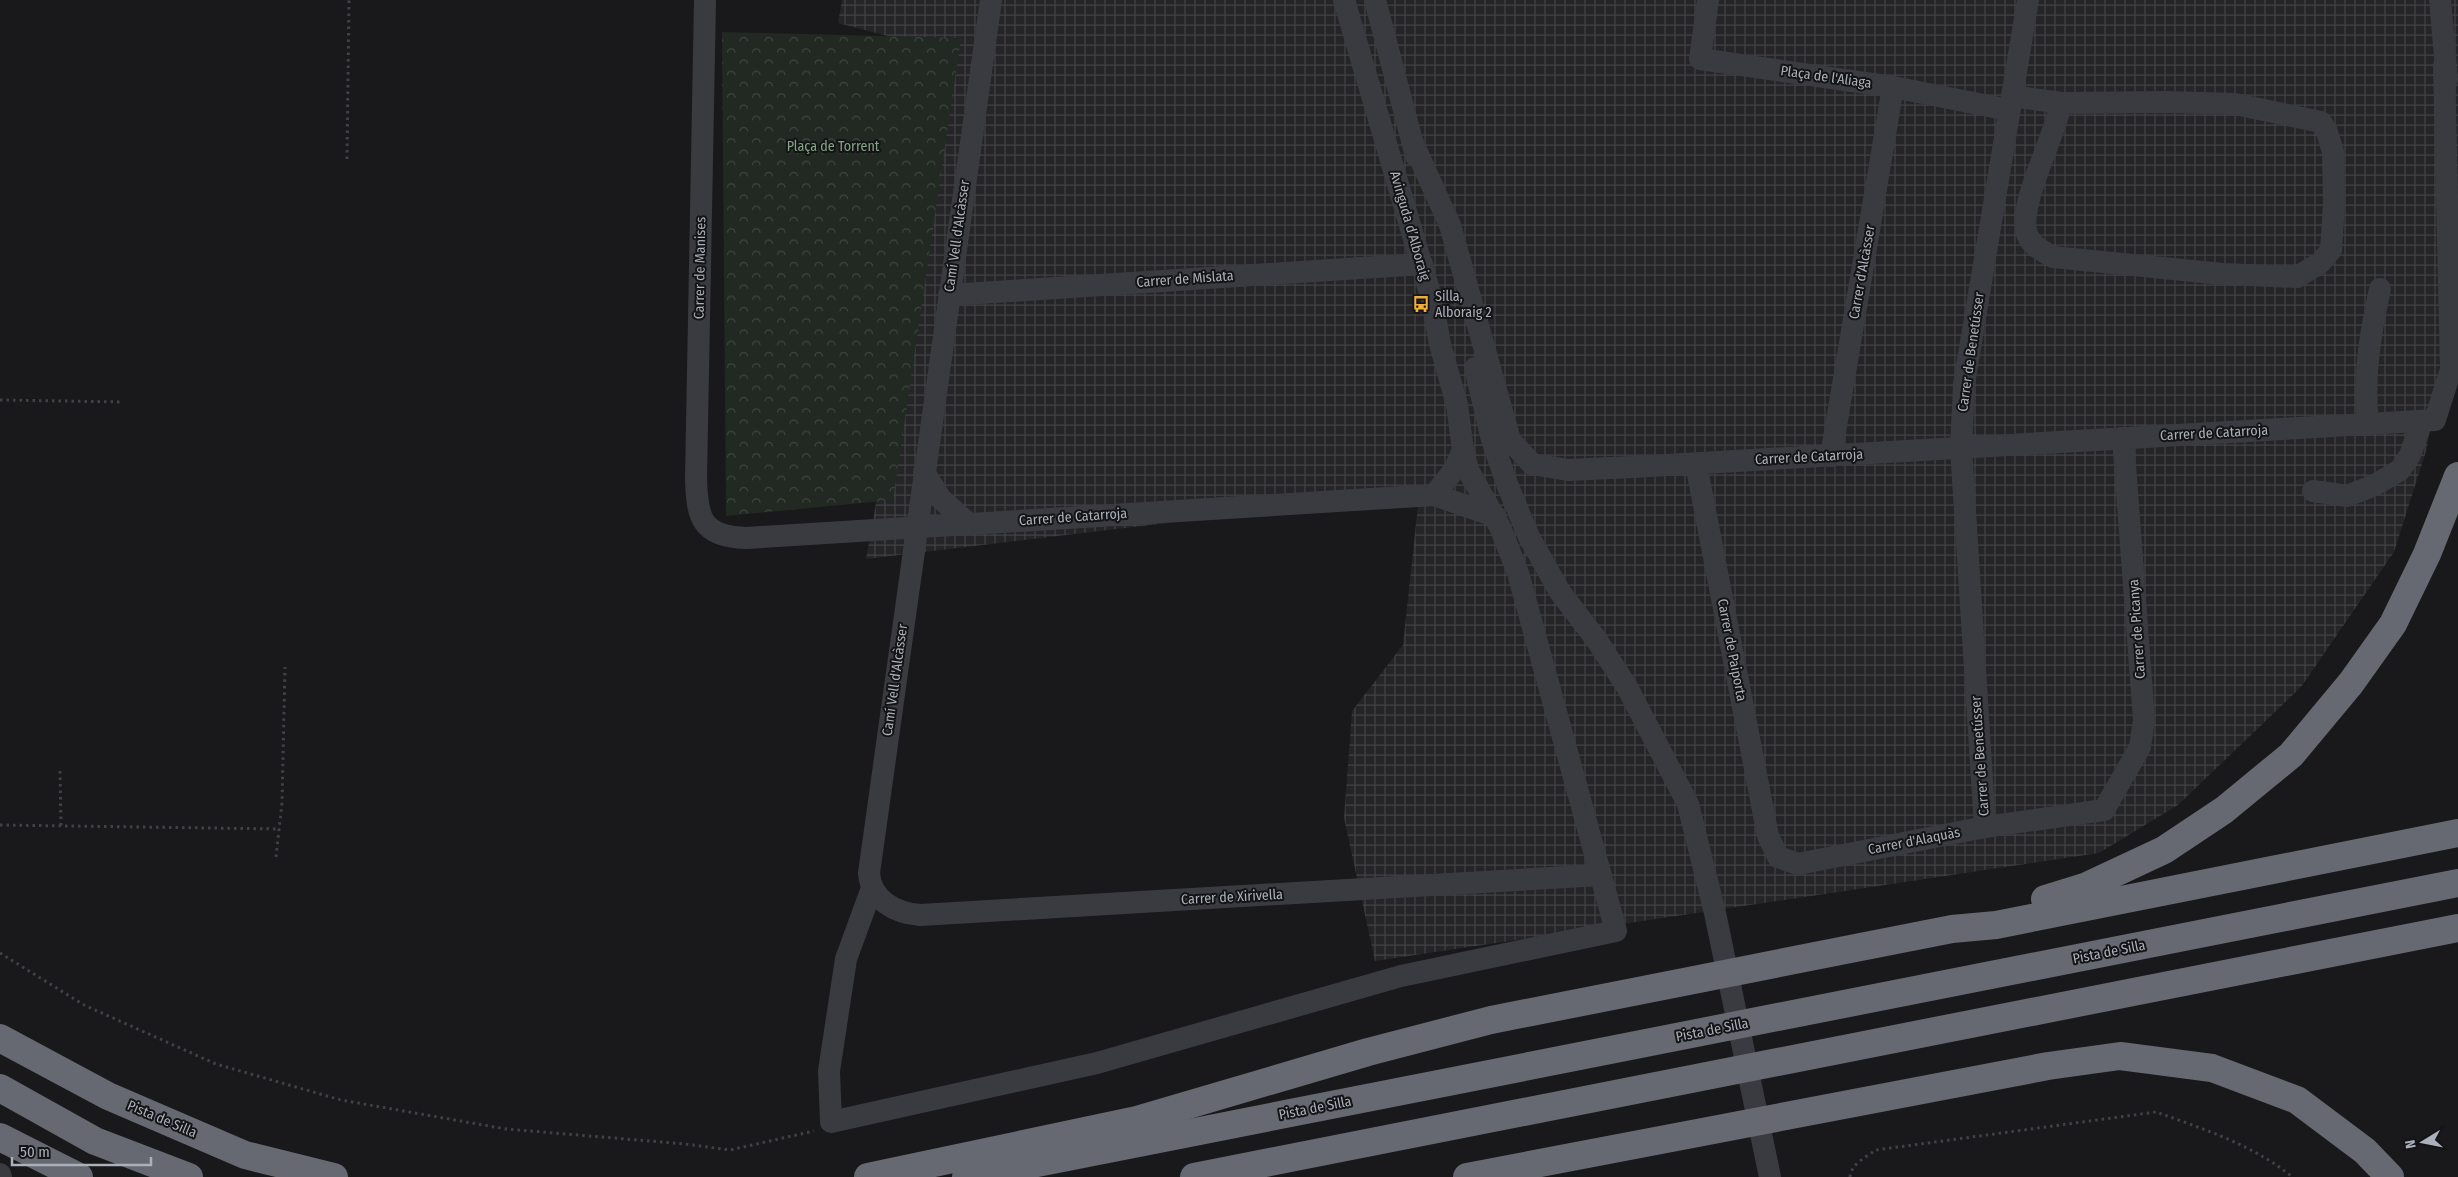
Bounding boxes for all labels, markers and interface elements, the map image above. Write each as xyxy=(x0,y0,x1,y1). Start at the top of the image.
street label: Plaça de l'Aliaga xyxy=(1779,62,1873,92)
park label: Plaça de Torrent xyxy=(787,138,880,155)
street label: Avinguda d’Alboraig xyxy=(1386,169,1434,283)
street label: Camí Vell d'Alcàsser xyxy=(941,179,973,293)
street label: Carrer de Manises xyxy=(691,217,709,319)
street label: Carrer d'Alcàsser xyxy=(1845,223,1879,320)
street label: Carrer de Mislata xyxy=(1136,267,1234,291)
place label: Silla, Alboraig 2 xyxy=(1435,288,1492,321)
street label: Carrer de Benetússer xyxy=(1954,291,1988,413)
bus stop icon: Silla, Alboraig 2 xyxy=(1411,294,1431,314)
street label: Carrer de Catarroja xyxy=(2159,422,2269,444)
street label: Carrer de Catarroja xyxy=(1754,446,1864,468)
street label: Carrer de Catarroja xyxy=(1018,505,1128,529)
street label: Carrer de Picanya xyxy=(2125,579,2149,679)
street label: Carrer de Paiporta xyxy=(1714,597,1750,703)
street label: Camí Vell d'Alcàsser xyxy=(879,623,911,737)
street label: Carrer de Benetússer xyxy=(1967,695,1993,817)
street label: Carrer d'Alaquàs xyxy=(1866,824,1962,858)
street label: Carrer de Xirivella xyxy=(1181,886,1284,908)
street label: Pista de Silla xyxy=(2071,937,2147,967)
street label: Pista de Silla xyxy=(1674,1015,1750,1045)
street label: Pista de Silla xyxy=(1277,1093,1353,1123)
street label: Pista de Silla xyxy=(125,1097,199,1141)
north arrow xyxy=(2398,1117,2448,1167)
scale bar xyxy=(12,1134,151,1166)
text: N xyxy=(2402,1139,2420,1150)
text: 50 m xyxy=(20,1143,50,1161)

